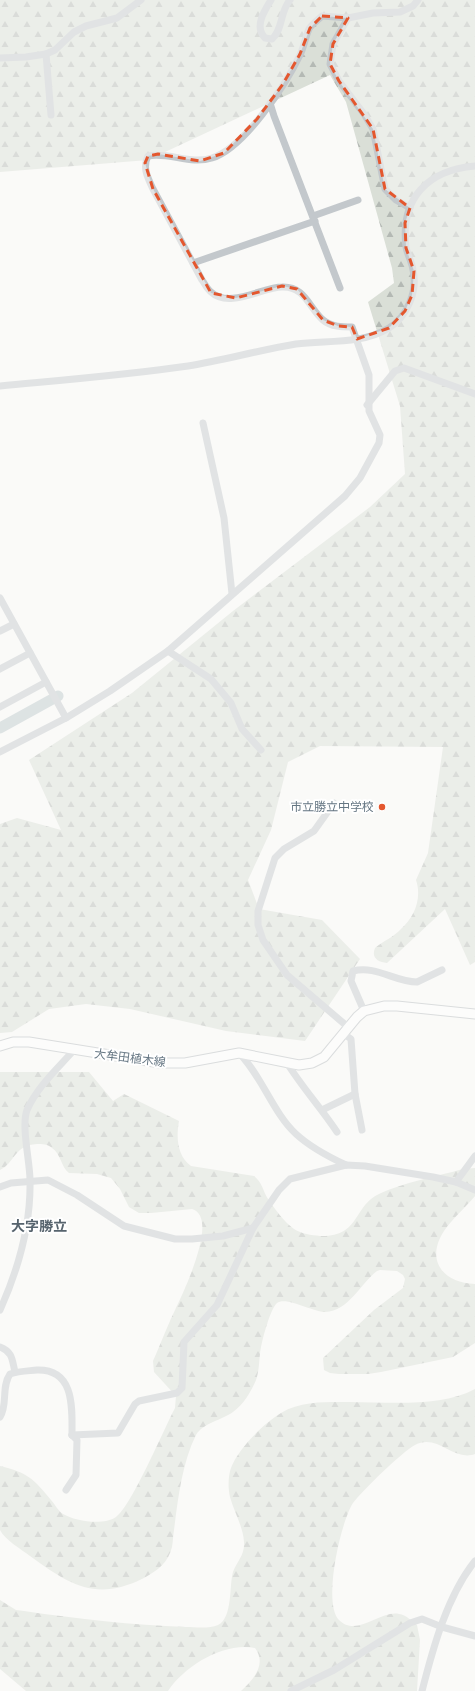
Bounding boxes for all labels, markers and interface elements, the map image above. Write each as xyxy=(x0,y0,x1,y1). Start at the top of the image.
place label: 市立勝立中学校 xyxy=(290,799,374,815)
marker: 市立勝立中学校 xyxy=(377,802,387,812)
street label: 大牟田植木線 xyxy=(93,1046,167,1070)
district label: 大字勝立 xyxy=(11,1217,67,1235)

